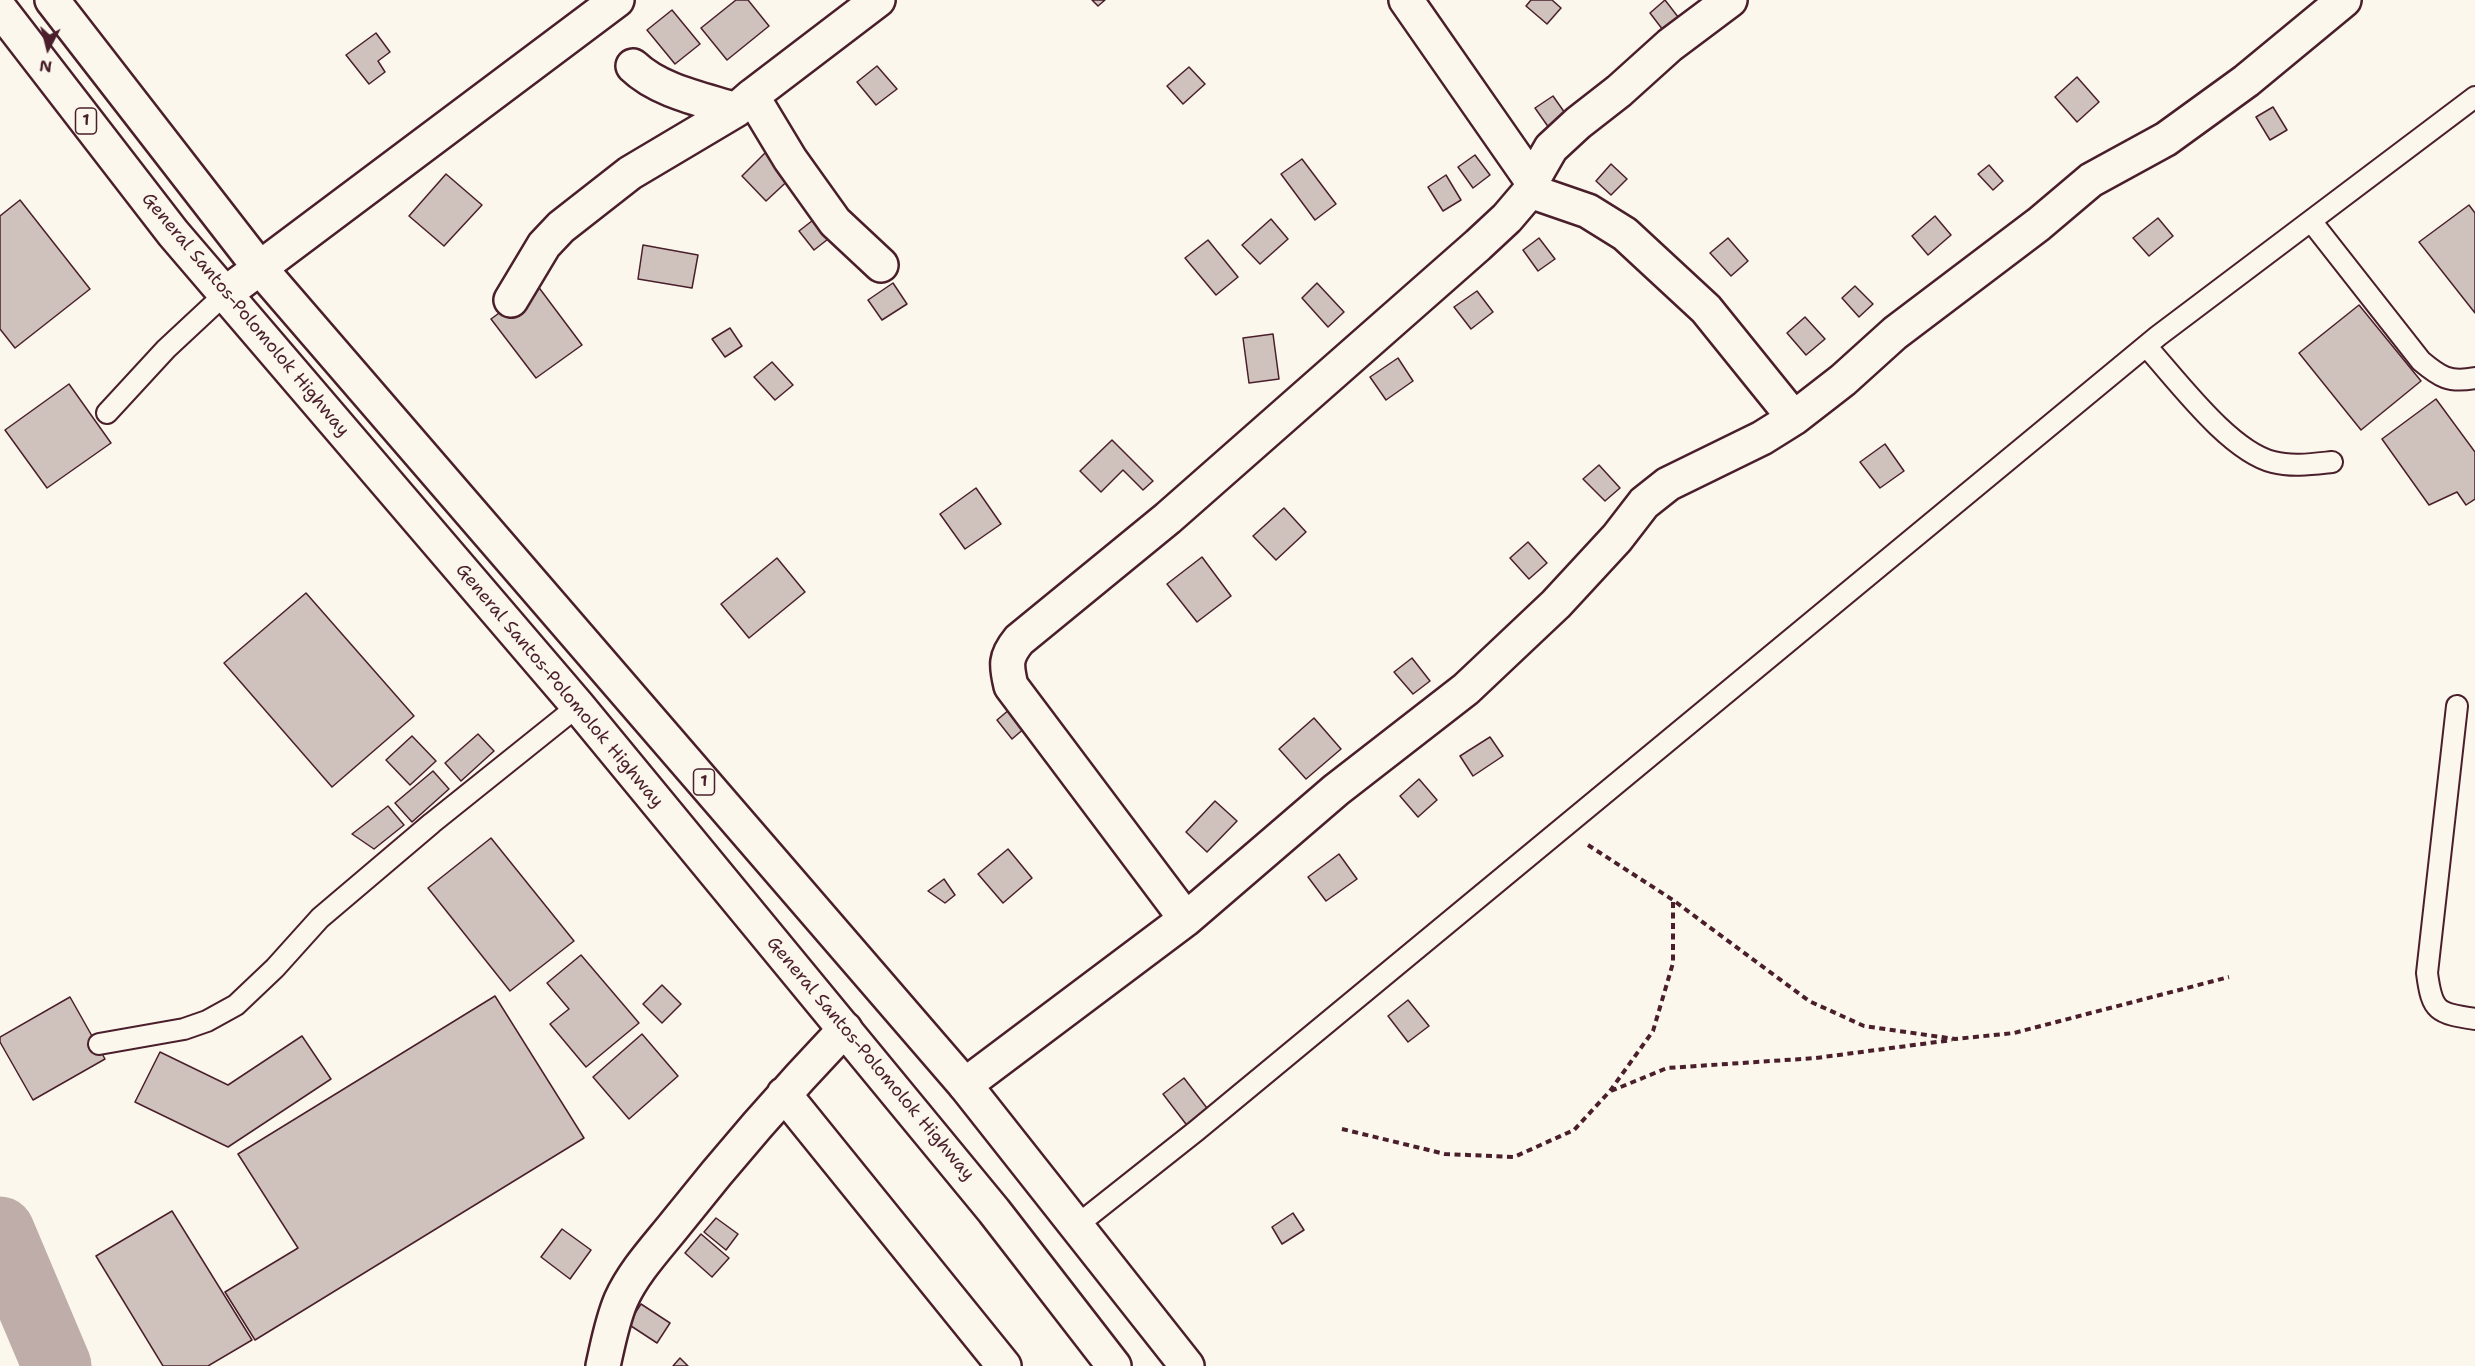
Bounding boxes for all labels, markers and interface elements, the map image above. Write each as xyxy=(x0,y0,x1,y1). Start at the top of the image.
north arrow xyxy=(18,18,78,78)
text: N xyxy=(38,55,53,78)
road number: 1 xyxy=(76,108,97,134)
street label: General Santos-Polomolok Highway xyxy=(137,189,353,441)
street label: General Santos-Polomolok Highway xyxy=(451,560,667,812)
road number: 1 xyxy=(694,769,714,795)
street label: General Santos-Polomolok Highway xyxy=(762,933,978,1185)

